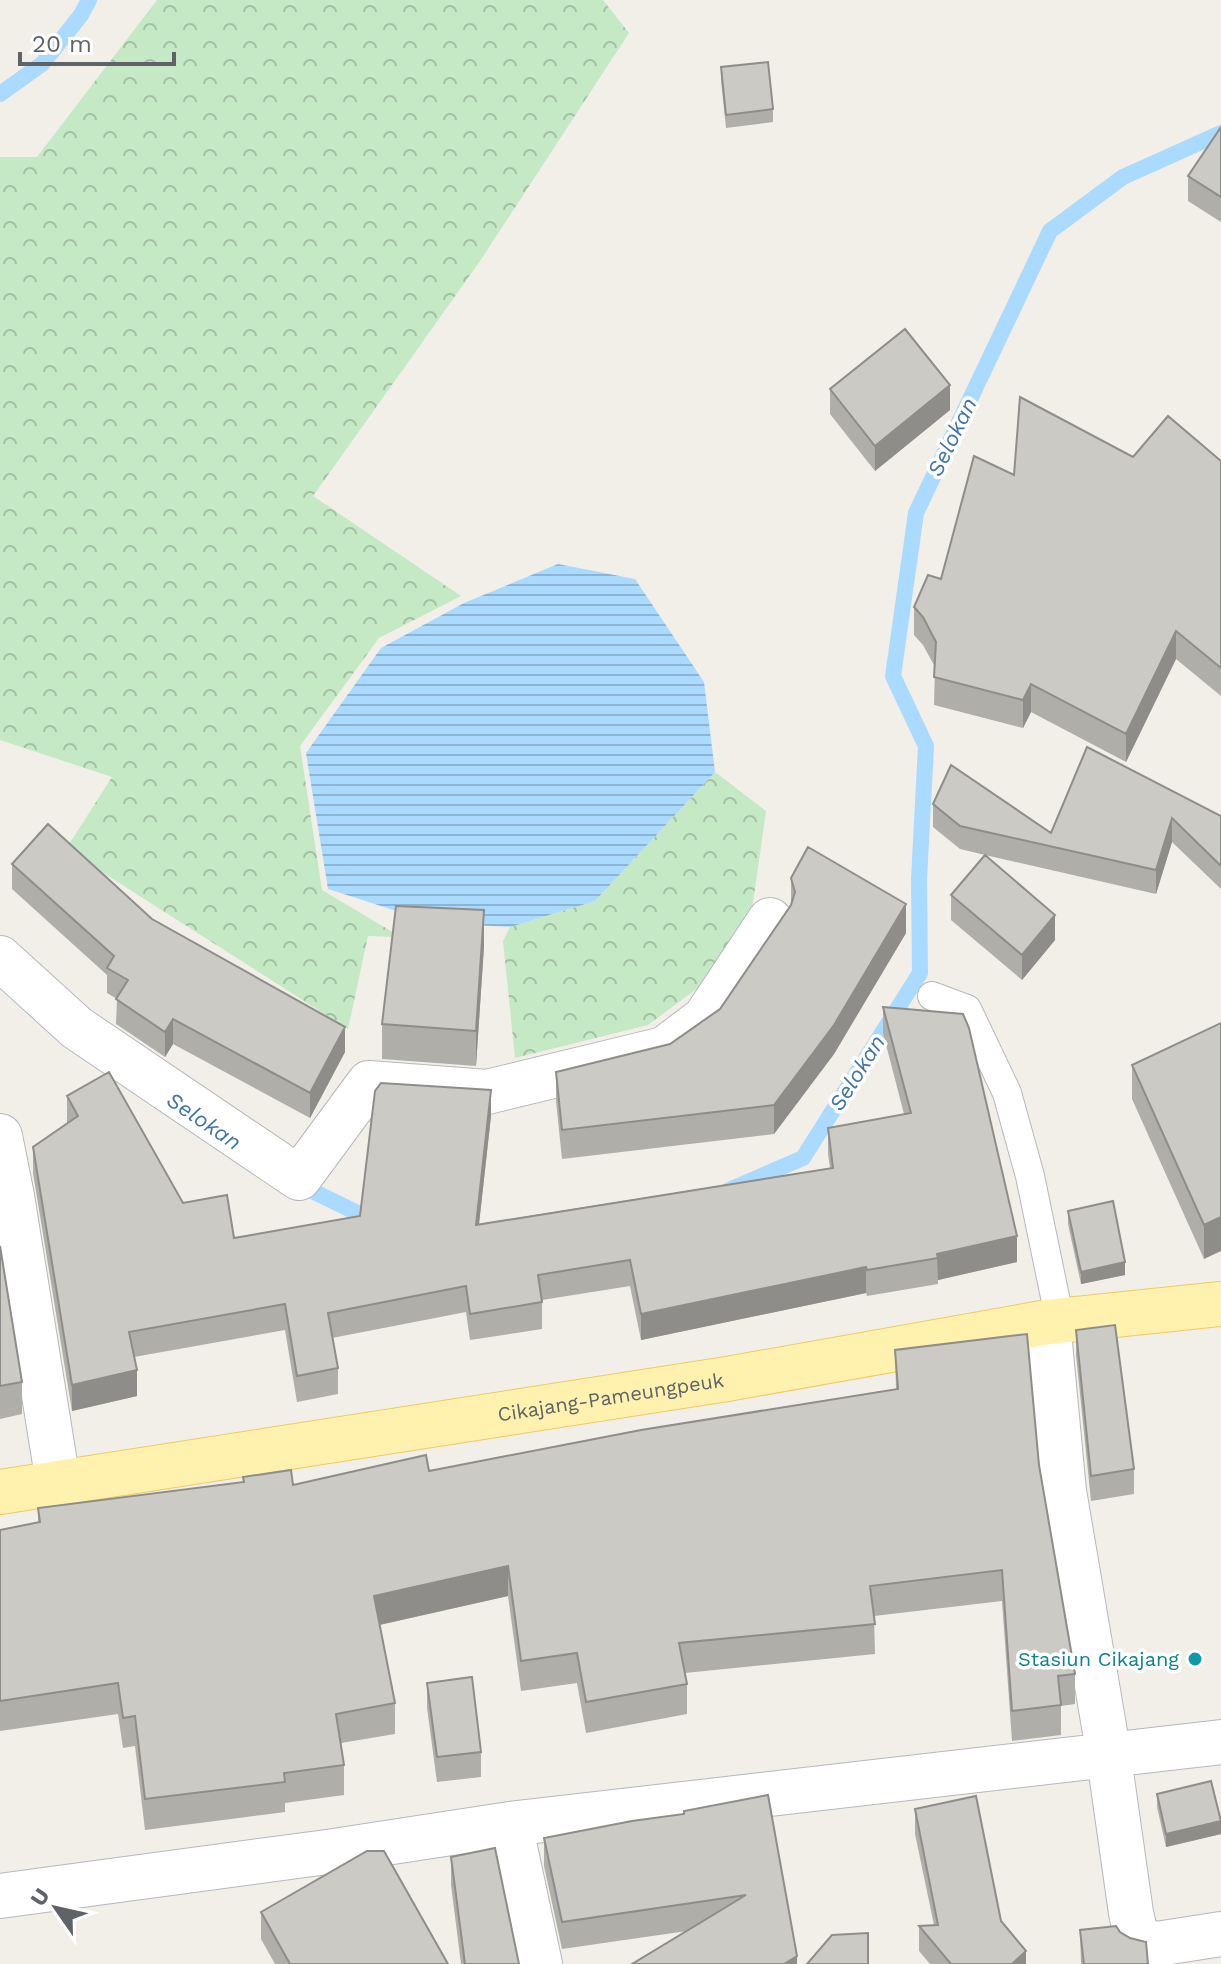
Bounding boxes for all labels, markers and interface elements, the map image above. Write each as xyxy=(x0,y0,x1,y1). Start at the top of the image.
scale bar xyxy=(20,16,174,66)
text: 20 m xyxy=(32,30,92,58)
water label: Selokan xyxy=(922,394,982,480)
water label: Selokan xyxy=(824,1031,890,1115)
water label: Selokan xyxy=(162,1087,246,1155)
street label: Cikajang-Pameungpeuk xyxy=(496,1368,726,1427)
place label: Stasiun Cikajang xyxy=(1018,1647,1179,1671)
marker: Stasiun Cikajang xyxy=(1186,1650,1204,1668)
north arrow xyxy=(16,1868,96,1948)
text: U xyxy=(25,1884,55,1911)

